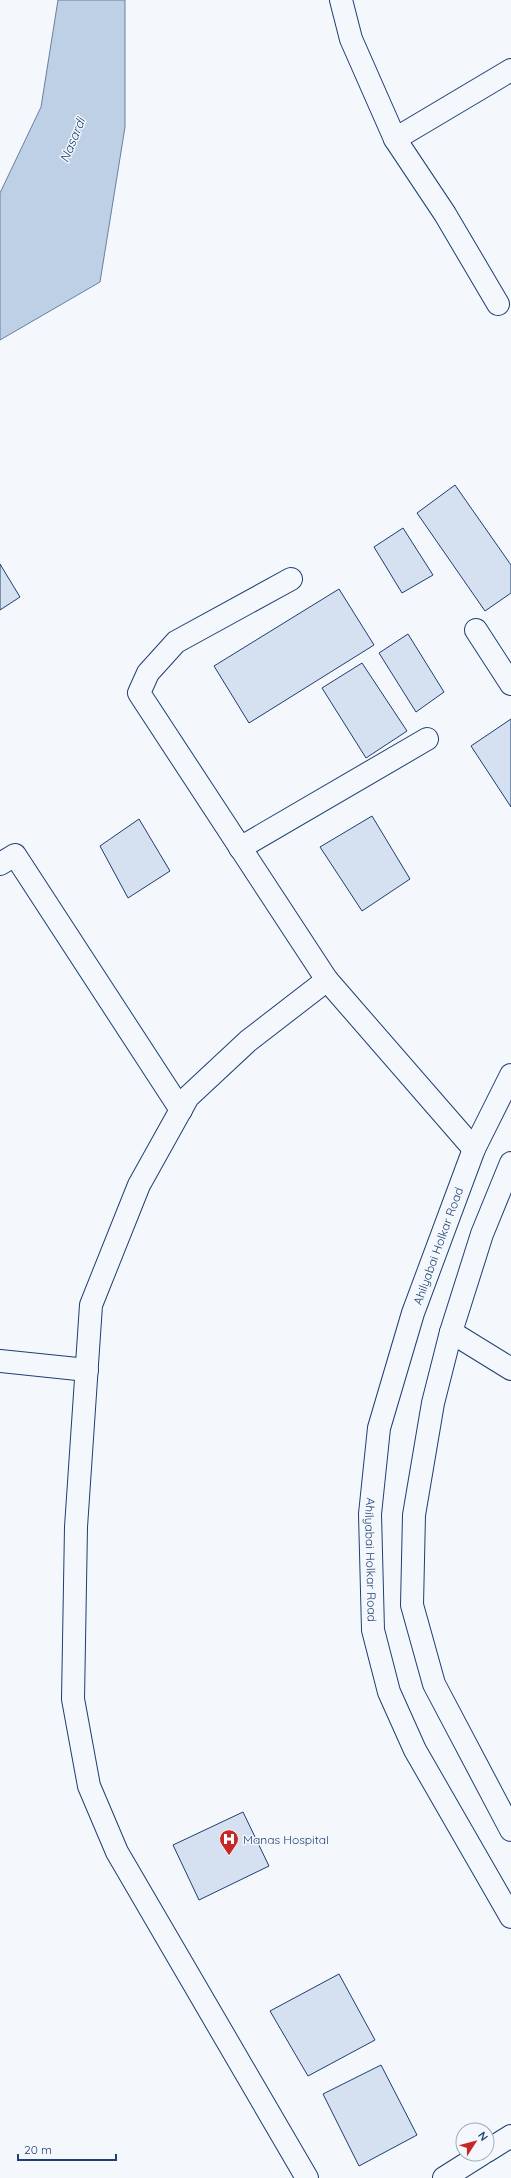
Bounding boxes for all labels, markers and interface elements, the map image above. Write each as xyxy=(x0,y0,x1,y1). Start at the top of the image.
water label: Nasardi xyxy=(56,113,89,165)
street label: Ahilyabai Holkar Road xyxy=(410,1185,466,1307)
street label: Ahilyabai Holkar Road xyxy=(362,1497,380,1622)
hospital icon: Manas Hospital xyxy=(218,1828,240,1856)
place label: Manas Hospital xyxy=(243,1832,329,1847)
north arrow xyxy=(455,2122,495,2162)
text: N xyxy=(475,2129,491,2144)
scale bar xyxy=(18,2136,116,2162)
text: 20 m xyxy=(24,2142,52,2157)

